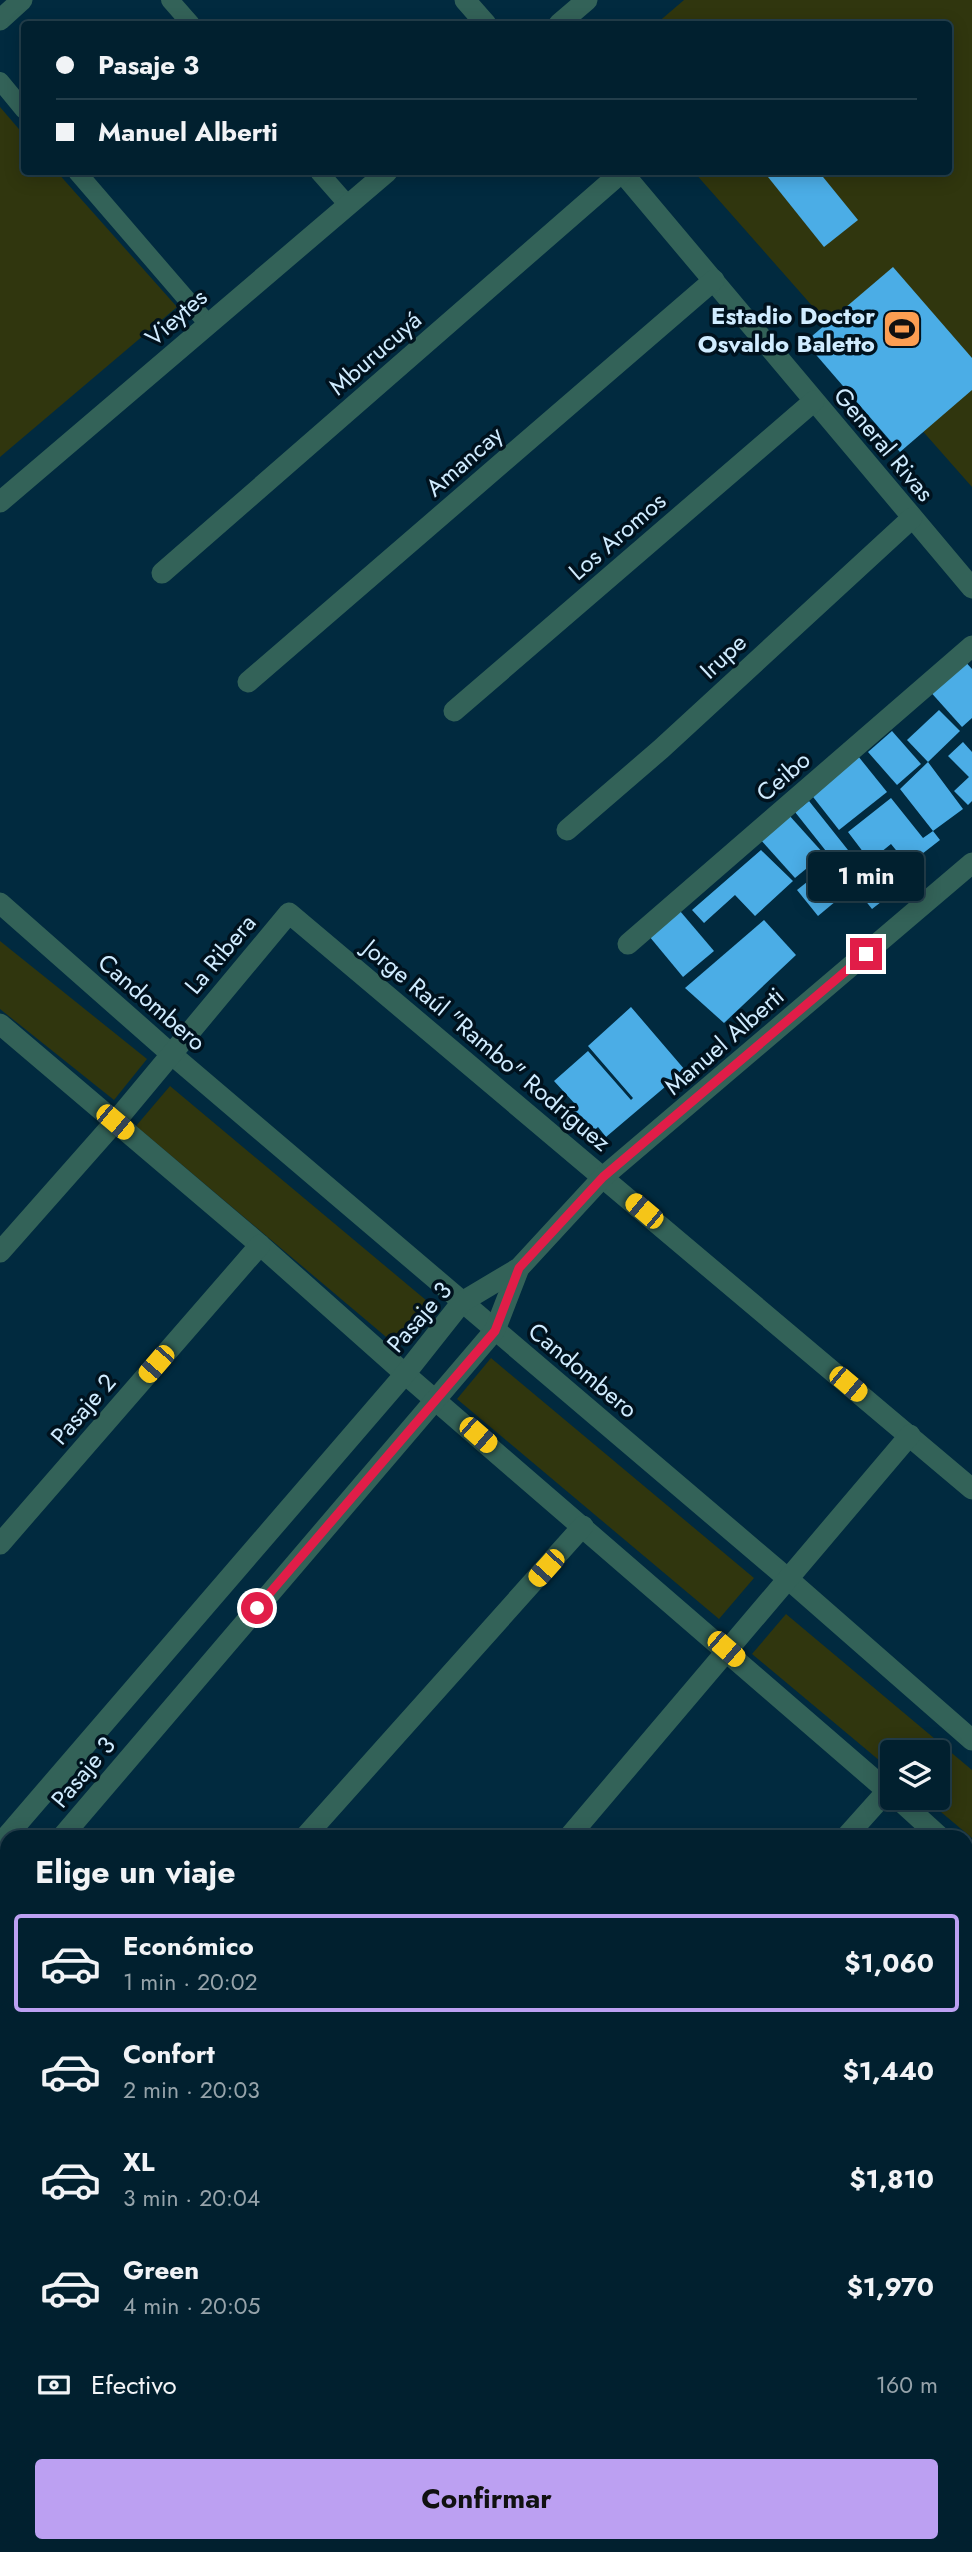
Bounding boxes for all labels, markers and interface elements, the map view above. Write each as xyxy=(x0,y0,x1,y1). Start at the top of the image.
text: Pasaje 3 xyxy=(98,46,199,84)
text: Manuel Alberti xyxy=(98,113,278,151)
street label: Vieytes xyxy=(137,280,215,354)
place label: Estadio Doctor Osvaldo Baletto xyxy=(698,298,875,361)
street label: Mburucuyá xyxy=(321,303,429,403)
sports icon: Estadio Doctor Osvaldo Baletto xyxy=(881,308,923,350)
street label: General Rivas xyxy=(826,379,942,509)
street label: Amancay xyxy=(418,417,511,504)
street label: Los Aromos xyxy=(561,484,673,588)
street label: Irupe xyxy=(692,625,754,687)
street label: Ceibo xyxy=(748,743,818,809)
callout: 1 min xyxy=(808,852,924,902)
text: 1 min xyxy=(837,859,895,893)
street label: La Ribera xyxy=(176,906,264,1002)
street label: Jorge Raúl "Rambo" Rodríguez xyxy=(353,929,618,1159)
route end xyxy=(850,938,882,970)
street label: Candombero xyxy=(90,945,214,1059)
street label: Manuel Alberti xyxy=(656,979,792,1103)
car xyxy=(93,1100,138,1144)
car xyxy=(622,1189,667,1233)
street label: Pasaje 3 xyxy=(378,1274,460,1360)
street label: Candombero xyxy=(521,1314,645,1426)
car xyxy=(135,1341,178,1387)
car xyxy=(826,1362,871,1406)
street label: Pasaje 2 xyxy=(42,1366,124,1452)
car xyxy=(456,1413,501,1457)
car xyxy=(525,1545,568,1591)
route start xyxy=(241,1592,273,1624)
car xyxy=(704,1627,749,1671)
street label: Pasaje 3 xyxy=(43,1729,123,1815)
map controls xyxy=(880,1740,950,1810)
button: layers xyxy=(880,1740,950,1810)
text: Elige un viaje xyxy=(35,1849,236,1895)
text: Económico xyxy=(123,1927,254,1965)
icon: car xyxy=(39,1932,102,1995)
text: $1,060 xyxy=(844,1944,934,1982)
text: 1 min · 20:02 xyxy=(123,1965,258,1999)
text: Confort xyxy=(123,2035,215,2073)
icon: car xyxy=(39,2040,102,2103)
text: $1,440 xyxy=(843,2052,934,2090)
text: 2 min · 20:03 xyxy=(123,2073,260,2107)
text: XL xyxy=(123,2143,155,2181)
icon: car xyxy=(39,2148,102,2211)
text: $1,810 xyxy=(849,2160,934,2198)
text: 3 min · 20:04 xyxy=(123,2181,260,2215)
text: Green xyxy=(123,2251,199,2289)
icon: car xyxy=(39,2256,102,2319)
text: $1,970 xyxy=(847,2268,934,2306)
text: 4 min · 20:05 xyxy=(123,2289,261,2323)
icon: cash xyxy=(35,2366,73,2404)
text: Efectivo xyxy=(91,2366,177,2404)
text: 160 m xyxy=(876,2368,938,2402)
button: Confirmar xyxy=(35,2459,938,2539)

